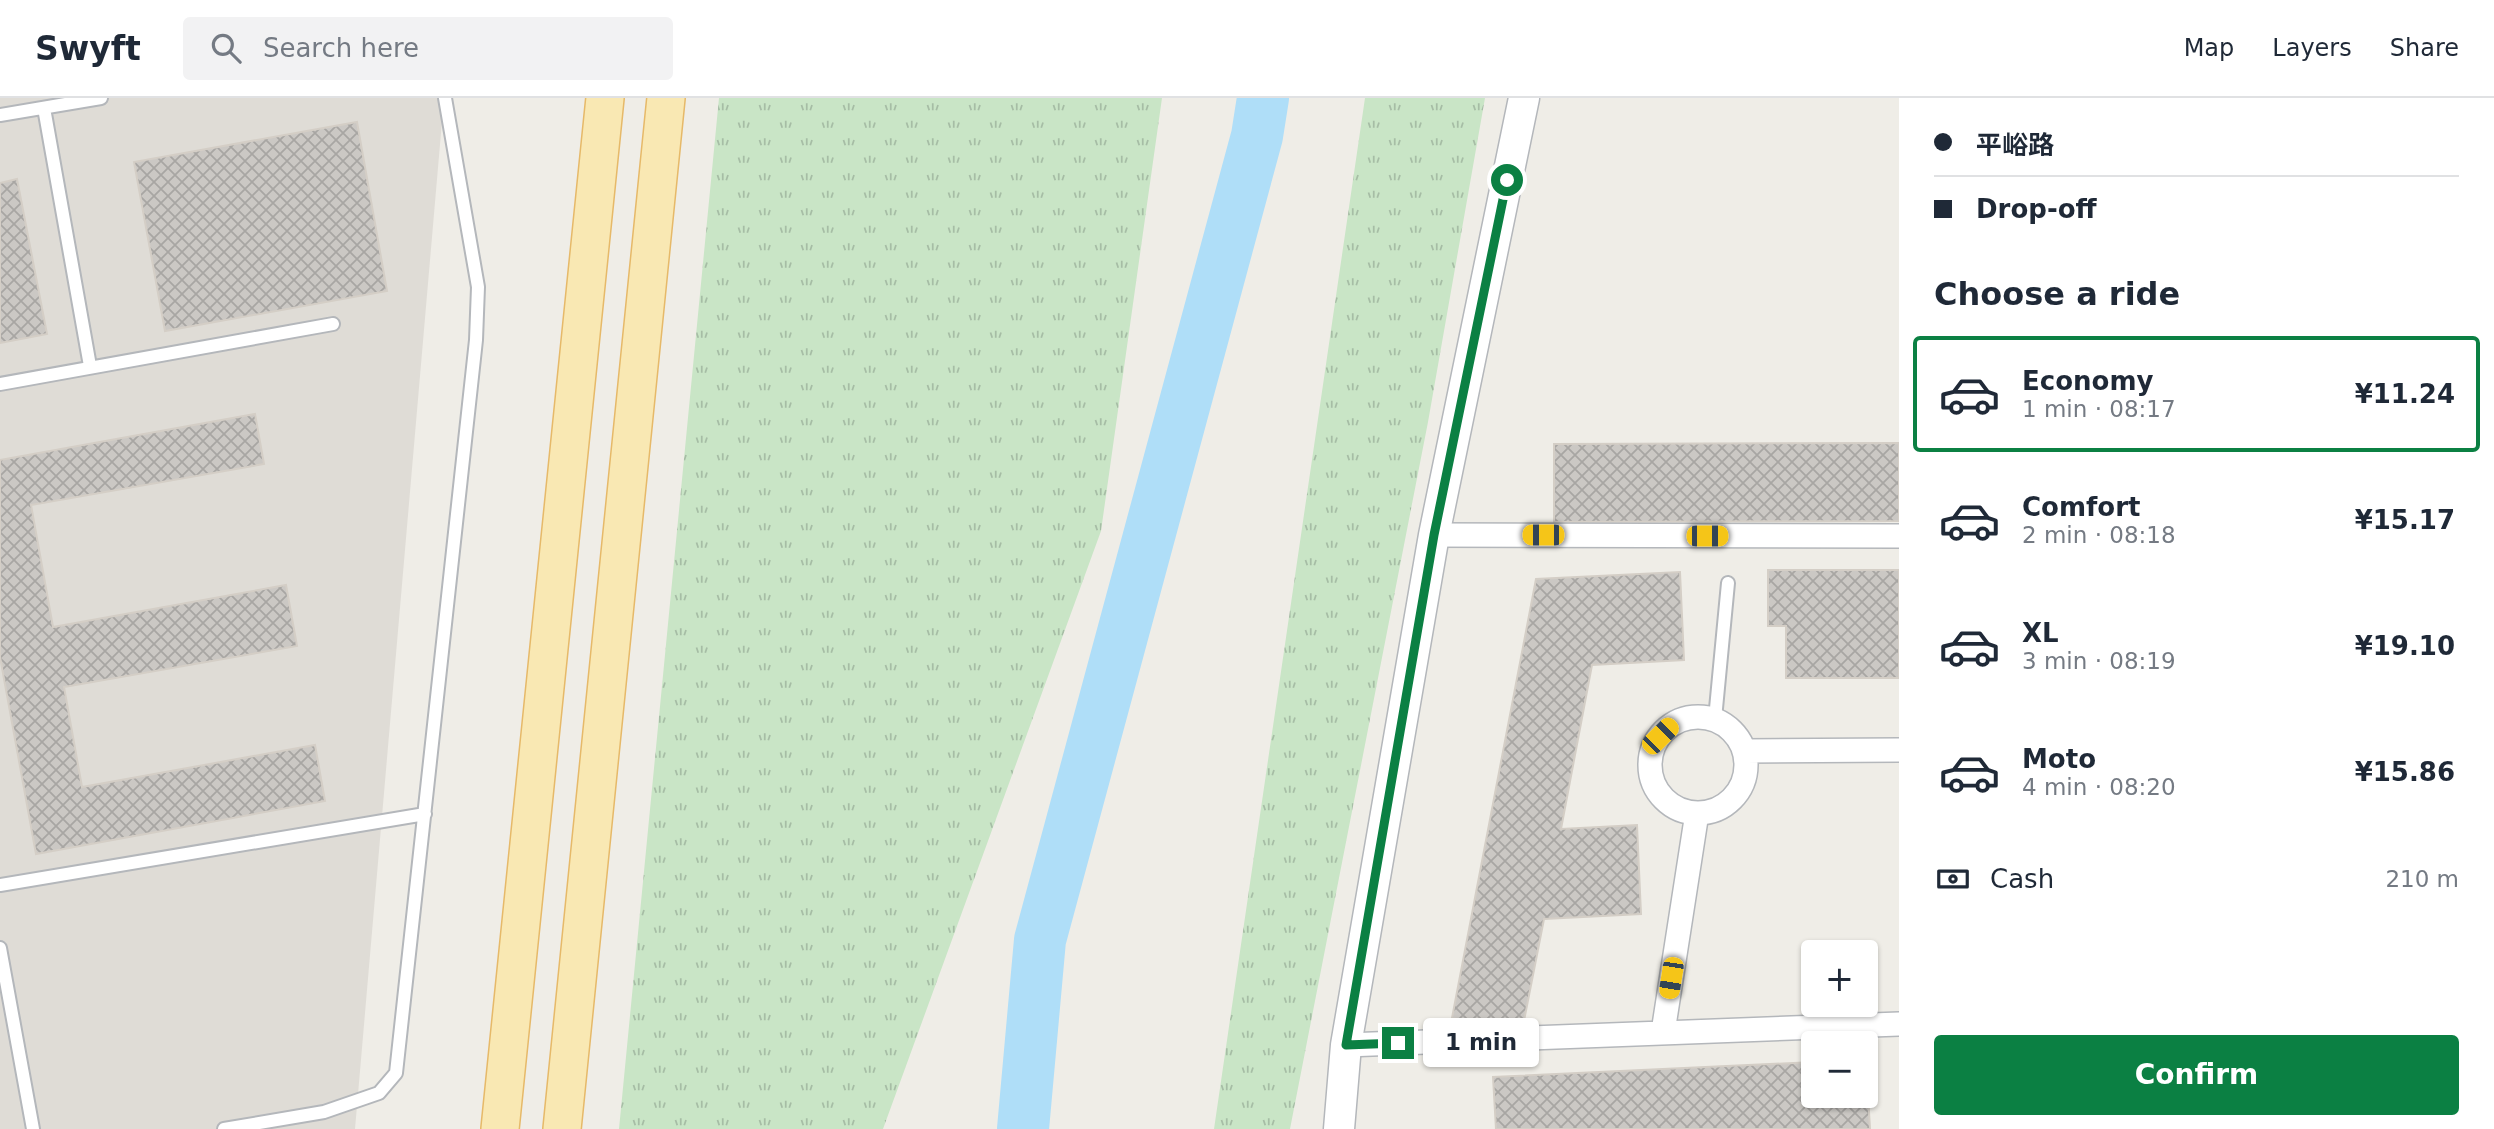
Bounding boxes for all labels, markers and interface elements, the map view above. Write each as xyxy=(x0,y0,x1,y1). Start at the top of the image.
search box xyxy=(183,17,673,80)
text: Swyft xyxy=(35,29,141,68)
icon: search xyxy=(207,29,245,67)
text: Search here xyxy=(263,33,419,63)
text: Map xyxy=(2184,34,2234,62)
text: Layers xyxy=(2272,34,2352,62)
text: Share xyxy=(2390,34,2459,62)
text: 平峪路 xyxy=(1976,130,2054,160)
route start xyxy=(1491,164,1523,196)
text: Drop-off xyxy=(1976,194,2097,224)
text: Choose a ride xyxy=(1934,275,2180,313)
icon: car xyxy=(1938,363,2001,426)
text: Economy xyxy=(2022,366,2153,396)
text: ¥11.24 xyxy=(2355,379,2455,409)
text: 1 min · 08:17 xyxy=(2022,396,2176,422)
icon: car xyxy=(1938,489,2001,552)
text: Comfort xyxy=(2022,492,2140,522)
text: ¥15.17 xyxy=(2355,505,2455,535)
text: 2 min · 08:18 xyxy=(2022,522,2176,548)
car xyxy=(1523,525,1565,546)
car xyxy=(1687,526,1729,547)
icon: car xyxy=(1938,615,2001,678)
text: XL xyxy=(2022,618,2059,648)
text: ¥19.10 xyxy=(2355,631,2455,661)
text: 3 min · 08:19 xyxy=(2022,648,2176,674)
car xyxy=(1638,714,1683,758)
icon: car xyxy=(1938,741,2001,804)
text: Moto xyxy=(2022,744,2096,774)
text: ¥15.86 xyxy=(2355,757,2455,787)
text: 4 min · 08:20 xyxy=(2022,774,2176,800)
icon: cash xyxy=(1934,860,1972,898)
text: Cash xyxy=(1990,864,2054,894)
text: 210 m xyxy=(2385,866,2459,892)
map controls xyxy=(1801,940,1878,1108)
button: + xyxy=(1801,940,1878,1017)
car xyxy=(1658,956,1685,1000)
callout: 1 min xyxy=(1422,1018,1538,1068)
route end xyxy=(1382,1027,1414,1059)
text: 1 min xyxy=(1445,1029,1517,1055)
button: − xyxy=(1801,1031,1878,1108)
button: Confirm xyxy=(1934,1035,2459,1115)

